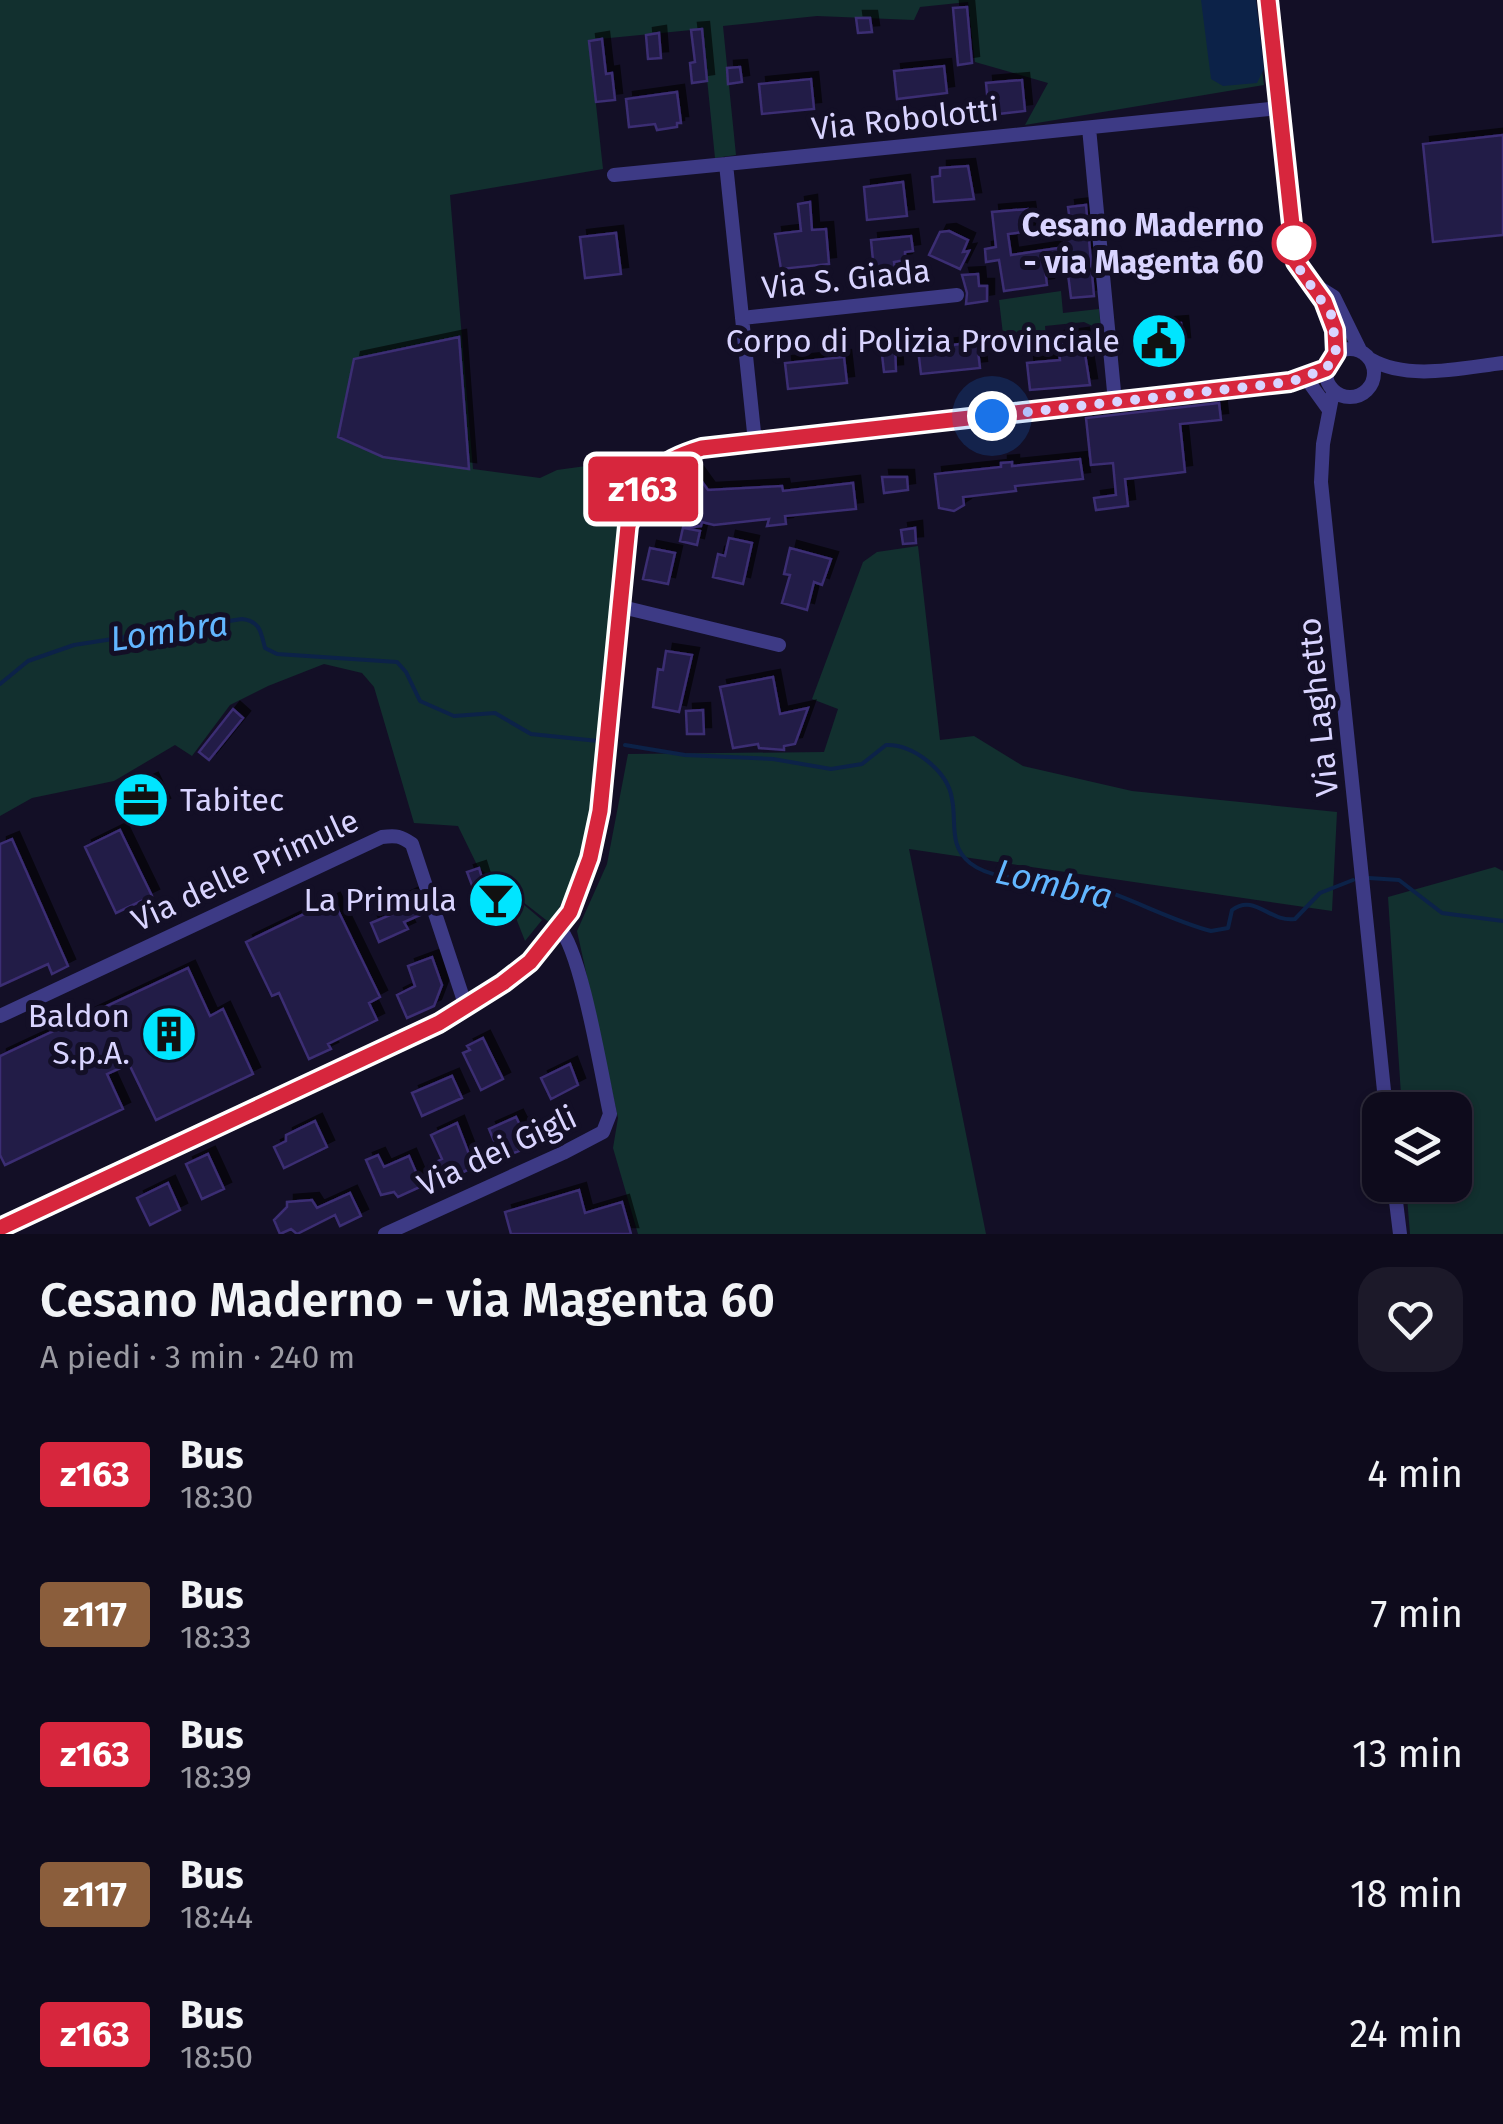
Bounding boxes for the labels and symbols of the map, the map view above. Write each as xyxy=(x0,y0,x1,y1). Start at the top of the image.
street label: Via Robolotti xyxy=(810,90,1000,148)
place label: Cesano Maderno - via Magenta 60 xyxy=(1022,206,1264,281)
marker: Cesano Maderno - via Magenta 60 xyxy=(1273,222,1315,264)
street label: Via S. Giada xyxy=(760,251,932,307)
public building icon: Corpo di Polizia Provinciale xyxy=(1129,311,1189,371)
place label: Corpo di Polizia Provinciale xyxy=(726,322,1120,360)
your location xyxy=(967,391,1017,441)
line badge: z163 xyxy=(573,456,713,522)
water label: Lombra xyxy=(107,602,231,660)
street label: Via Laghetto xyxy=(1290,616,1346,798)
office icon: Tabitec xyxy=(111,770,171,830)
place label: Tabitec xyxy=(180,781,284,819)
street label: Via delle Primule xyxy=(126,801,364,939)
water label: Lombra xyxy=(991,850,1117,918)
bar icon: La Primula xyxy=(466,870,526,930)
place label: La Primula xyxy=(303,881,457,919)
place label: Baldon S.p.A. xyxy=(28,997,130,1072)
building icon: Baldon S.p.A. xyxy=(139,1004,199,1064)
street label: Via dei Gigli xyxy=(411,1098,583,1204)

